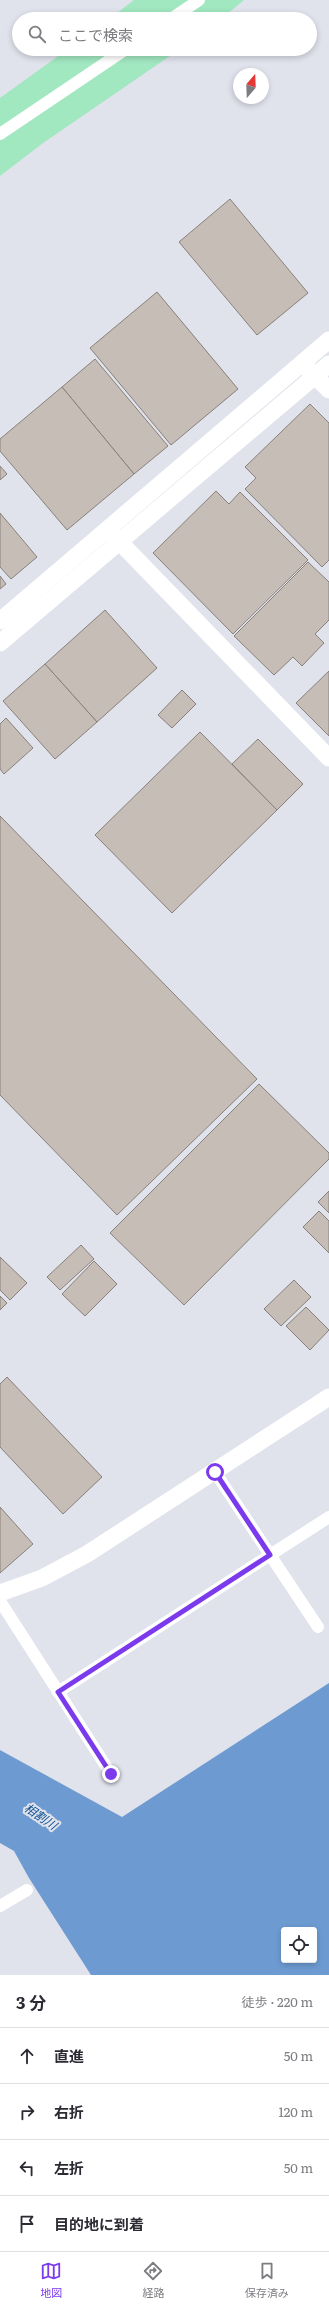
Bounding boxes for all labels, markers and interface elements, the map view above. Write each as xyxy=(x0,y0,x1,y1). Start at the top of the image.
search box xyxy=(12,12,317,56)
icon: search xyxy=(26,23,48,45)
text: ここで検索 xyxy=(58,23,133,46)
north arrow xyxy=(233,68,269,104)
route start xyxy=(206,1463,224,1481)
route end xyxy=(102,1765,120,1783)
water label: 相割川 xyxy=(21,1798,63,1835)
map controls xyxy=(281,1927,317,1963)
button: locate xyxy=(281,1927,317,1963)
text: 3 分 xyxy=(16,1989,46,2014)
text: 徒歩 · 220 m xyxy=(242,1992,313,2011)
text: 直進 xyxy=(54,2044,84,2067)
icon: ahead xyxy=(16,2045,38,2067)
text: 50 m xyxy=(284,2046,313,2065)
text: 右折 xyxy=(54,2100,84,2123)
icon: right xyxy=(16,2101,38,2123)
text: 120 m xyxy=(278,2102,313,2121)
text: 左折 xyxy=(54,2156,84,2179)
icon: left xyxy=(16,2157,38,2179)
text: 50 m xyxy=(284,2158,313,2177)
text: 目的地に到着 xyxy=(54,2212,144,2235)
icon: arrive xyxy=(16,2213,38,2235)
tab: 地図 xyxy=(40,2260,62,2300)
tab: 経路 xyxy=(142,2260,164,2300)
tab: 保存済み xyxy=(245,2260,289,2300)

